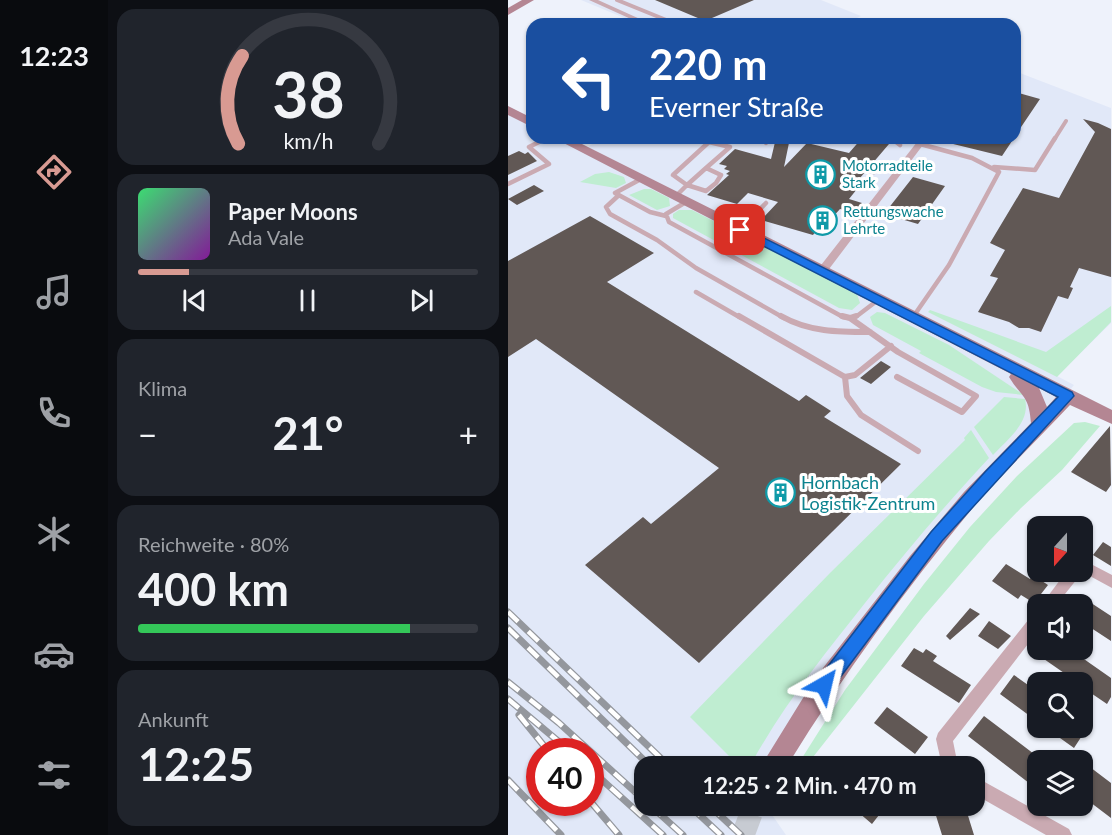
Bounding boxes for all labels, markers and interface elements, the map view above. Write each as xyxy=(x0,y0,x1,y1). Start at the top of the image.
text: 12:23 xyxy=(19,39,89,72)
text: 220 m xyxy=(649,39,767,89)
icon: left xyxy=(550,42,628,120)
text: 38 xyxy=(272,56,344,131)
text: Everner Straße xyxy=(649,90,824,123)
text: km/h xyxy=(283,128,333,154)
icon: directions xyxy=(33,151,75,193)
place label: Motorradteile Stark xyxy=(842,156,933,191)
building icon: Motorradteile Stark xyxy=(805,159,837,191)
text: Paper Moons xyxy=(228,198,358,225)
place label: Rettungswache Lehrte xyxy=(843,202,944,237)
pin xyxy=(714,204,765,255)
building icon: Rettungswache Lehrte xyxy=(806,205,838,237)
icon: arrive xyxy=(723,213,756,246)
text: Ada Vale xyxy=(228,225,304,249)
icon: music xyxy=(33,271,75,313)
icon: previous xyxy=(178,284,211,317)
icon: pause xyxy=(291,284,324,317)
icon: next xyxy=(405,284,438,317)
text: Klima xyxy=(138,376,187,400)
icon: phone xyxy=(33,392,75,434)
text: 21° xyxy=(273,406,343,460)
text: − xyxy=(138,414,157,454)
text: + xyxy=(459,414,478,454)
place label: Hornbach Logistik-Zentrum xyxy=(801,471,935,514)
building icon: Hornbach Logistik-Zentrum xyxy=(764,477,796,509)
icon: climate xyxy=(33,513,75,555)
north arrow xyxy=(1027,516,1093,582)
map controls xyxy=(1027,516,1093,816)
text: Reichweite · 80% xyxy=(138,532,289,556)
text: 400 km xyxy=(138,562,289,616)
button: sound xyxy=(1027,594,1093,660)
icon: car xyxy=(33,633,75,675)
position arrow xyxy=(792,653,856,717)
button: search xyxy=(1027,672,1093,738)
text: Ankunft xyxy=(138,707,209,731)
text: 12:25 xyxy=(138,737,254,791)
speed limit sign: 40 xyxy=(526,738,604,816)
button: layers xyxy=(1027,750,1093,816)
icon: filters xyxy=(33,754,75,796)
text: 12:25 · 2 Min. · 470 m xyxy=(702,772,917,799)

